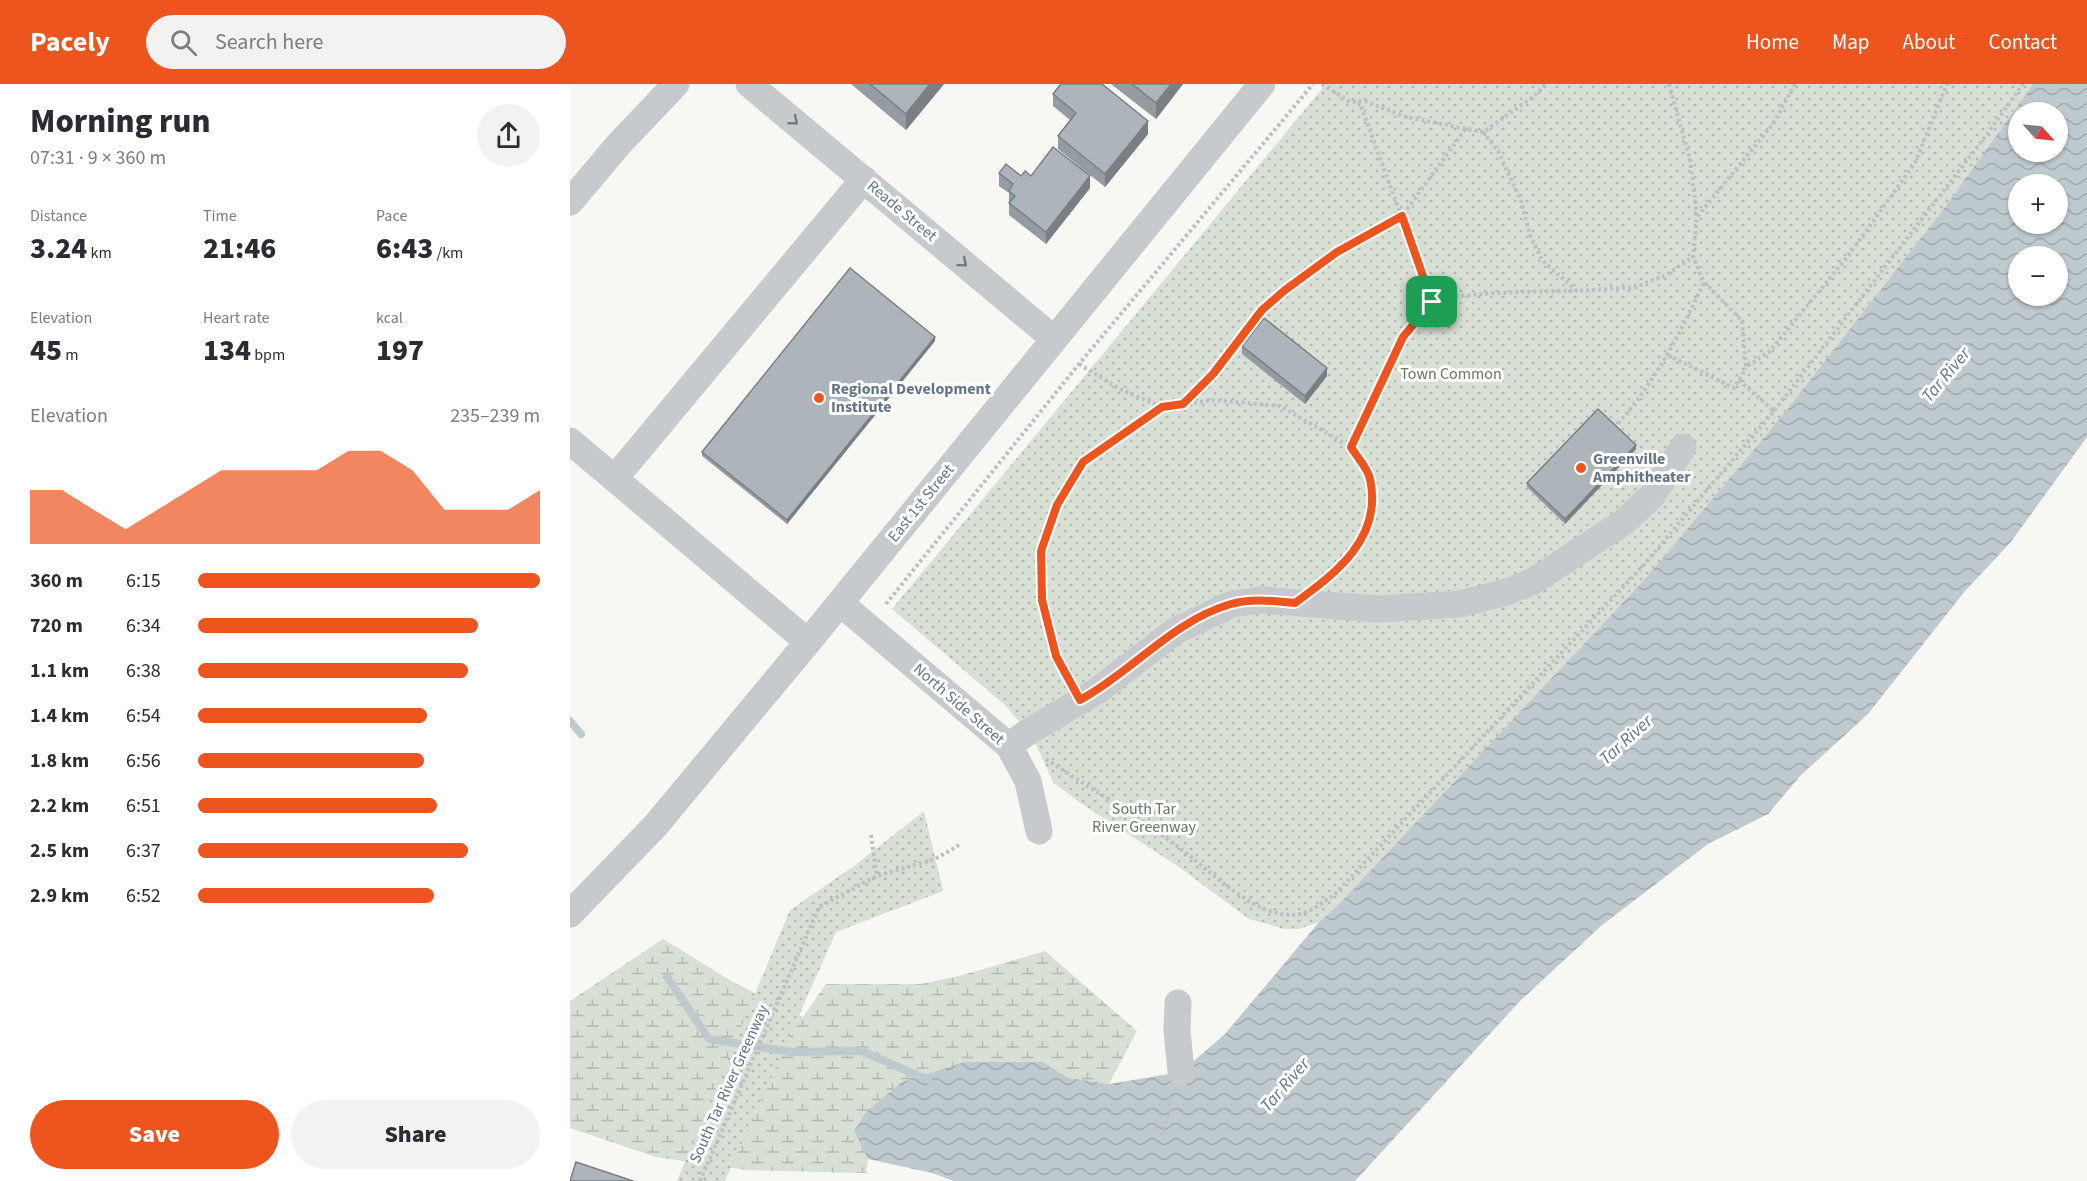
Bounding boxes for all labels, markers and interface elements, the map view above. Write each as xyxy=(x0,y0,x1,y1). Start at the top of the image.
search box xyxy=(146,15,566,69)
text: Pacely xyxy=(30,22,110,62)
icon: search xyxy=(167,26,200,59)
text: Search here xyxy=(215,26,323,58)
text: Home xyxy=(1746,27,1799,57)
text: Map xyxy=(1832,27,1870,57)
text: About xyxy=(1903,27,1955,57)
text: Contact xyxy=(1988,27,2057,57)
text: Morning run xyxy=(30,98,210,145)
north arrow xyxy=(2008,102,2068,162)
map controls xyxy=(2008,102,2068,306)
button: share xyxy=(477,104,540,167)
one-way arrow xyxy=(788,114,799,125)
text: 07:31 · 9 × 360 m xyxy=(30,144,166,172)
button: + xyxy=(2008,174,2068,234)
street label: Reade Street xyxy=(862,175,942,247)
text: Distance xyxy=(30,205,87,227)
text: Time xyxy=(203,205,237,227)
text: Pace xyxy=(376,205,407,227)
text: 3.24 xyxy=(30,227,87,270)
text: 21:46 xyxy=(203,227,276,270)
text: 6:43 xyxy=(376,227,433,270)
text: km xyxy=(87,242,112,264)
text: /km xyxy=(433,242,463,264)
button: − xyxy=(2008,246,2068,306)
one-way arrow xyxy=(956,255,967,266)
pin xyxy=(1406,276,1457,327)
icon: arrive xyxy=(1415,285,1448,318)
text: Elevation xyxy=(30,307,92,329)
text: Heart rate xyxy=(203,307,270,329)
text: kcal xyxy=(376,307,403,329)
text: 45 xyxy=(30,329,62,372)
text: 134 xyxy=(203,329,251,372)
text: 197 xyxy=(376,329,424,372)
water label: Tar River xyxy=(1916,342,1977,408)
text: m xyxy=(62,344,79,366)
text: bpm xyxy=(251,344,285,366)
park label: Town Common xyxy=(1400,363,1502,385)
place label: Regional Development Institute xyxy=(831,378,991,418)
marker: Regional Development Institute xyxy=(812,391,826,405)
text: Elevation xyxy=(30,402,108,430)
text: 235–239 m xyxy=(450,402,540,430)
place label: Greenville Amphitheater xyxy=(1592,448,1691,488)
street label: East 1st Street xyxy=(883,459,960,547)
marker: Greenville Amphitheater xyxy=(1574,461,1588,475)
text: 360 m xyxy=(30,567,83,595)
text: 6:15 xyxy=(126,567,161,595)
text: 720 m xyxy=(30,612,83,640)
text: 6:34 xyxy=(126,612,161,640)
text: 1.1 km xyxy=(30,657,89,685)
text: 6:38 xyxy=(126,657,161,685)
street label: North Side Street xyxy=(909,658,1010,750)
text: 1.4 km xyxy=(30,702,89,730)
text: 6:54 xyxy=(126,702,161,730)
water label: Tar River xyxy=(1594,709,1659,771)
text: 1.8 km xyxy=(30,747,89,775)
text: 6:56 xyxy=(126,747,161,775)
text: 2.2 km xyxy=(30,792,89,820)
text: 6:51 xyxy=(126,792,161,820)
park label: South Tar River Greenway xyxy=(1092,798,1196,838)
text: 2.5 km xyxy=(30,837,89,865)
text: 6:37 xyxy=(126,837,161,865)
text: 2.9 km xyxy=(30,882,89,910)
text: 6:52 xyxy=(126,882,161,910)
street label: South Tar River Greenway xyxy=(684,1001,774,1167)
water label: Tar River xyxy=(1254,1052,1316,1117)
button: Save xyxy=(30,1100,279,1169)
button: Share xyxy=(291,1100,540,1169)

